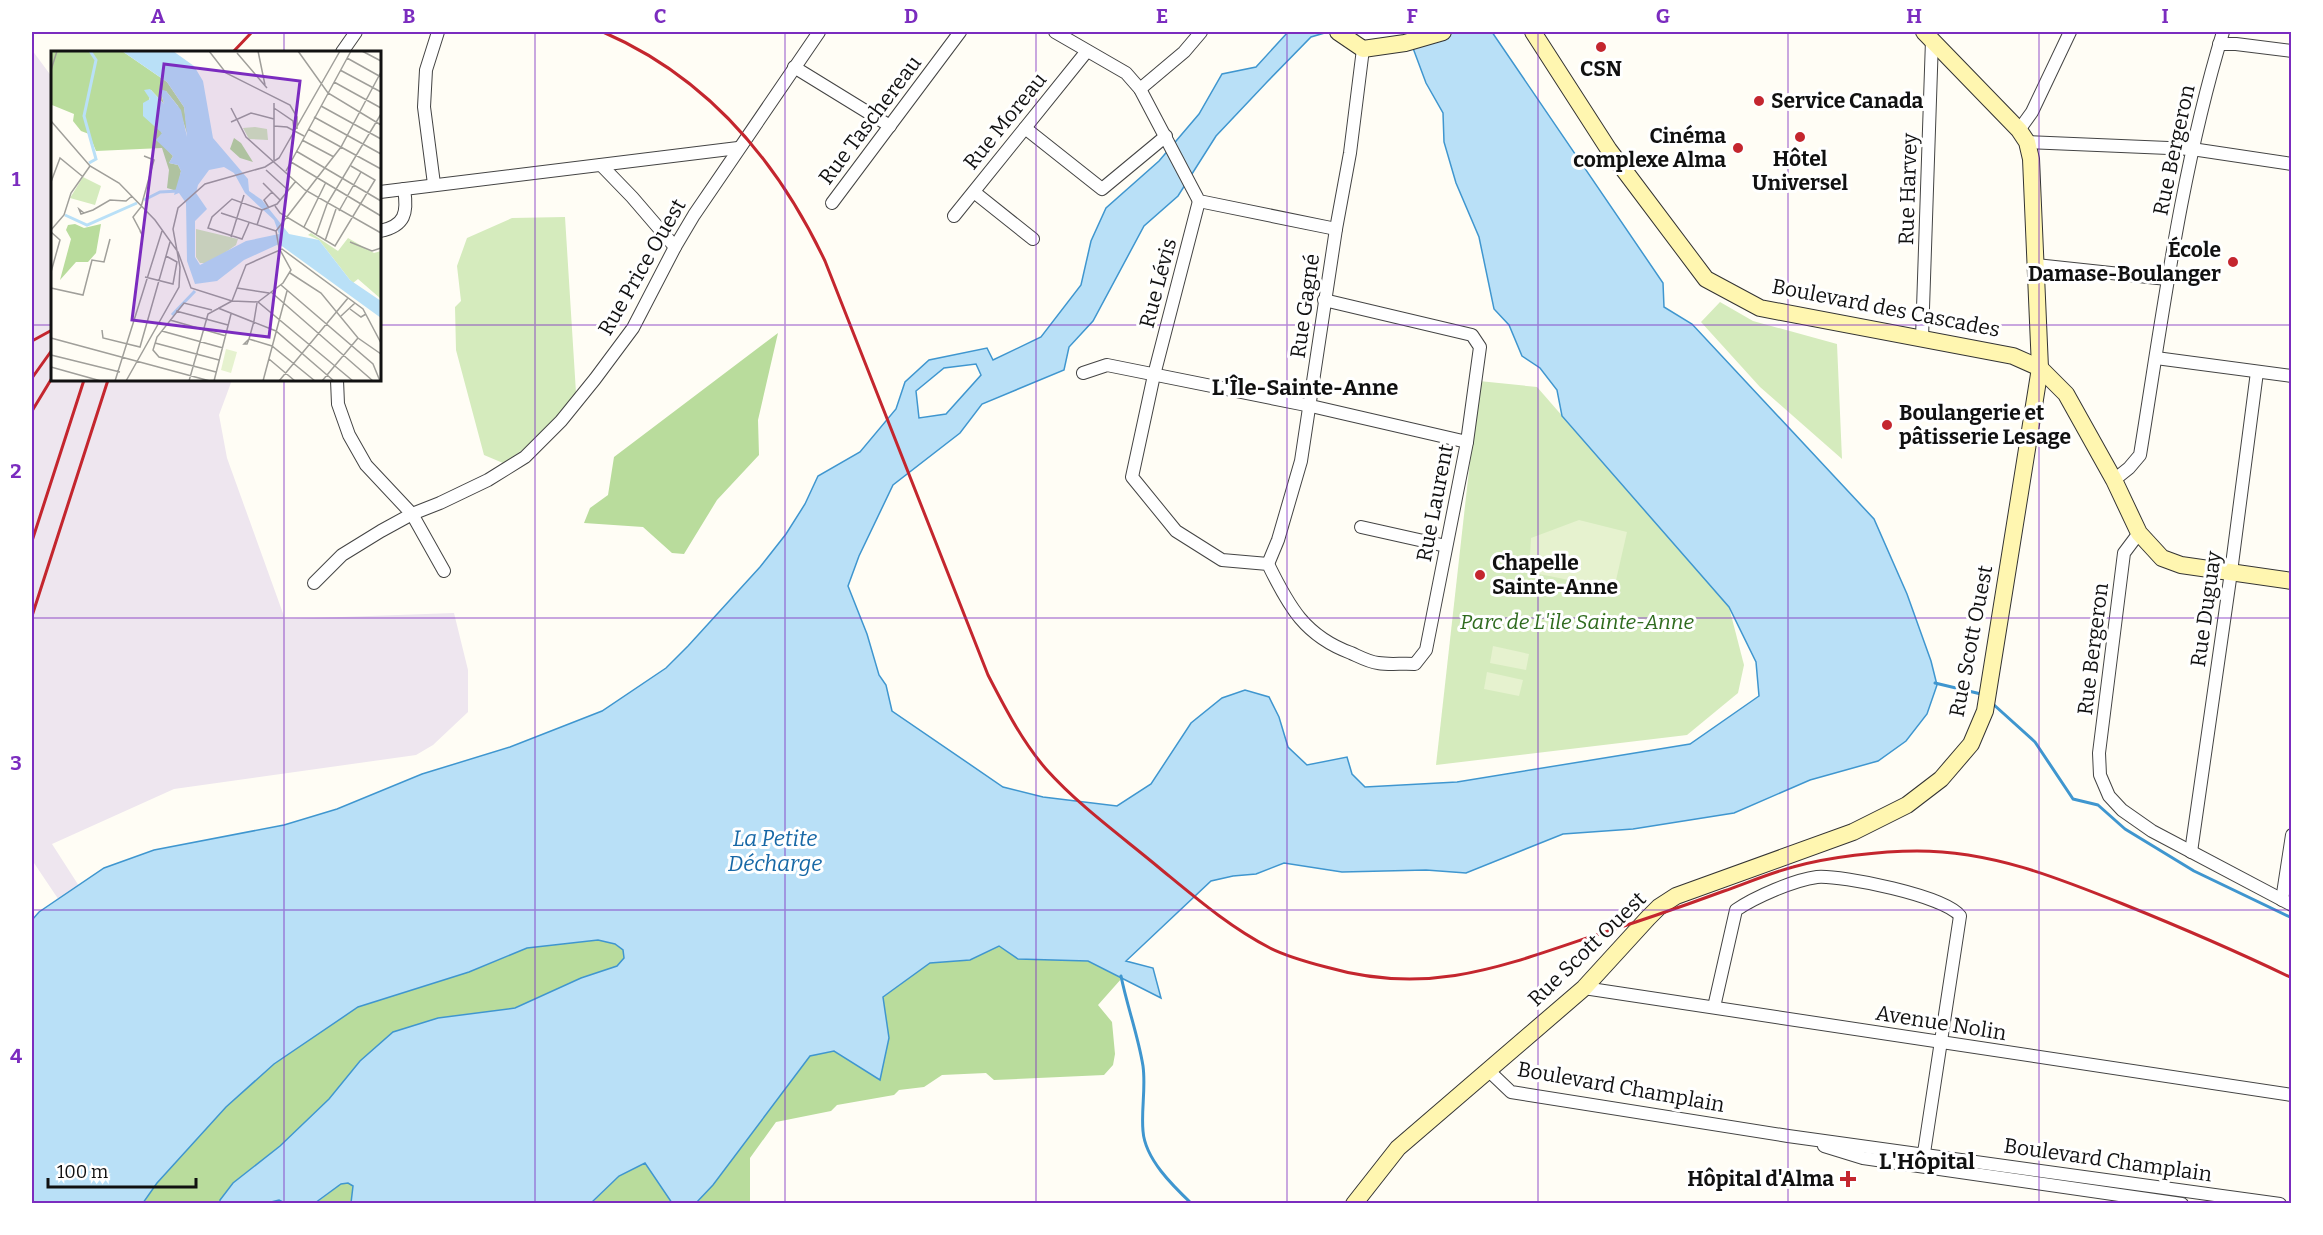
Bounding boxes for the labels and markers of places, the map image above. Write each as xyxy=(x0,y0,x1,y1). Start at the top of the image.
marker: CSN xyxy=(1594,40,1608,54)
place label: CSN xyxy=(1580,56,1622,82)
place label: Service Canada xyxy=(1771,88,1924,114)
marker: Service Canada xyxy=(1752,94,1766,108)
place label: Cinéma complexe Alma xyxy=(1573,123,1726,173)
marker: Hôtel Universel xyxy=(1793,130,1807,144)
marker: Cinéma complexe Alma xyxy=(1731,141,1745,155)
place label: Hôtel Universel xyxy=(1752,146,1849,196)
place label: École Damase-Boulanger xyxy=(2028,236,2221,287)
marker: École Damase-Boulanger xyxy=(2226,255,2240,269)
place label: Boulangerie et pâtisserie Lesage xyxy=(1899,400,2071,450)
marker: Boulangerie et pâtisserie Lesage xyxy=(1880,418,1894,432)
place label: Chapelle Sainte-Anne xyxy=(1492,550,1618,600)
marker: Chapelle Sainte-Anne xyxy=(1473,568,1487,582)
place label: Hôpital d'Alma xyxy=(1687,1166,1834,1192)
marker: Hôpital d'Alma xyxy=(1839,1170,1857,1188)

